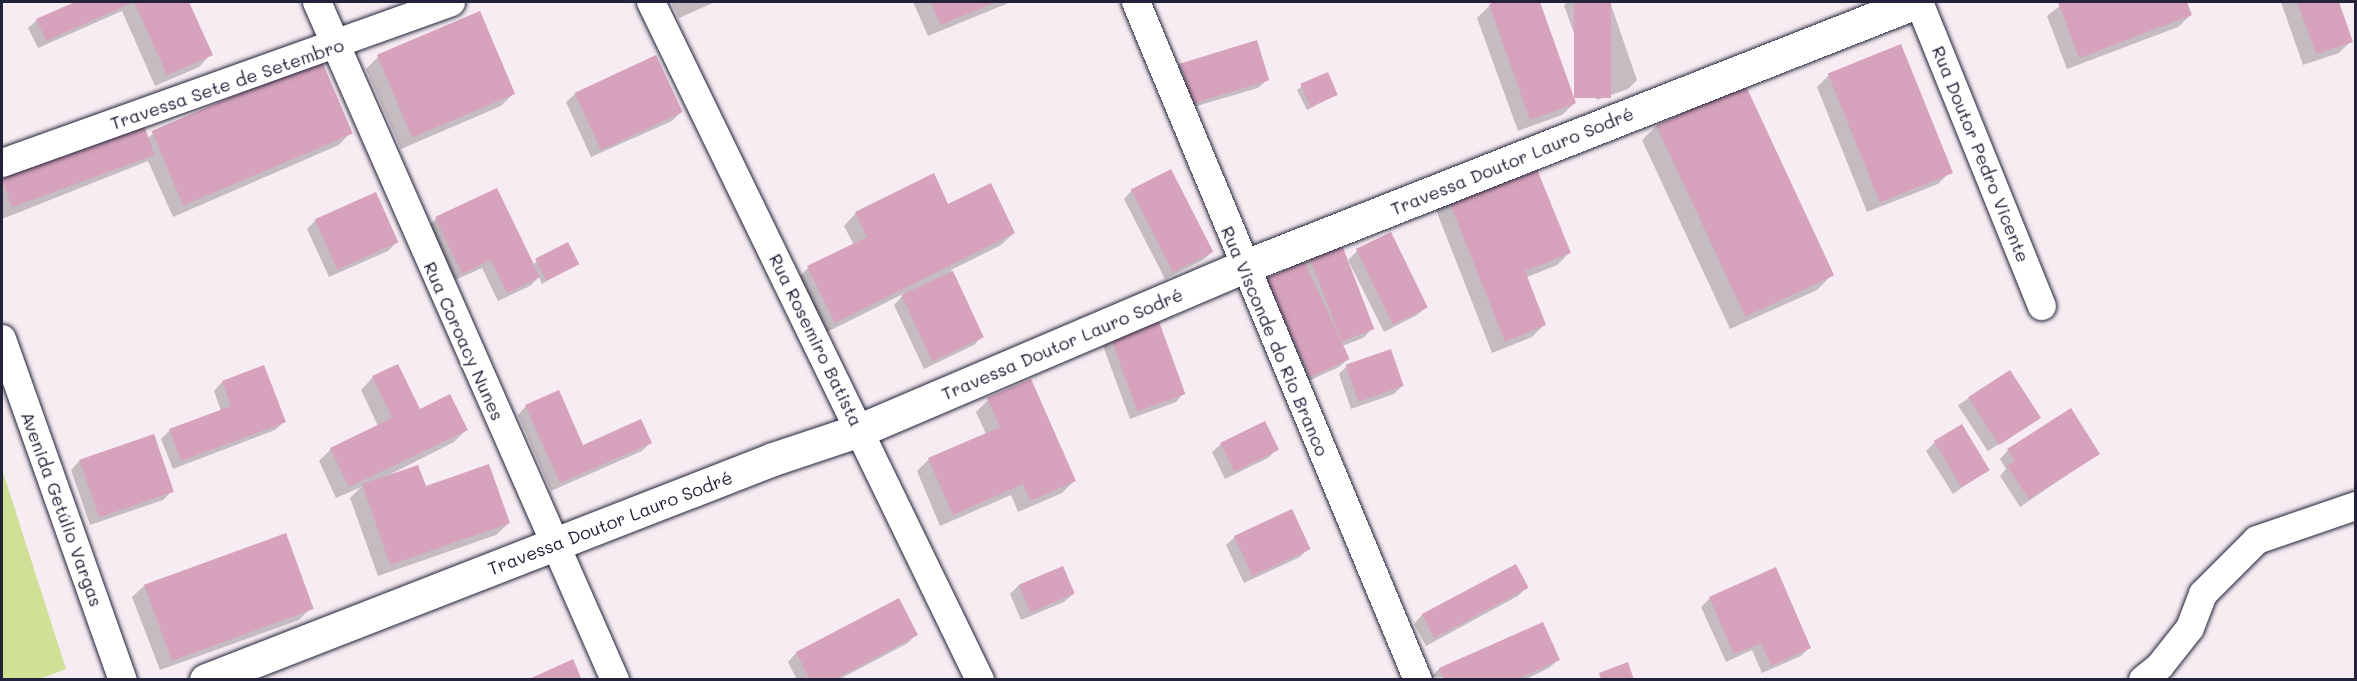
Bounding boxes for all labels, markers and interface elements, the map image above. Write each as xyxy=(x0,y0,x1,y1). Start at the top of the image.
street label: Travessa Sete de Setembro xyxy=(107,34,347,134)
street label: Rua Doutor Pedro Vicente xyxy=(1928,43,2034,265)
street label: Travessa Doutor Lauro Sodré xyxy=(1387,102,1637,220)
street label: Rua Visconde do Rio Branco xyxy=(1217,223,1333,459)
street label: Rua Rosemiro Batista xyxy=(765,250,867,430)
street label: Rua Coroacy Nunes xyxy=(419,258,509,424)
street label: Travessa Doutor Lauro Sodré xyxy=(938,283,1186,405)
street label: Avenida Getúlio Vargas xyxy=(17,408,107,610)
street label: Travessa Doutor Lauro Sodré xyxy=(485,466,735,580)

